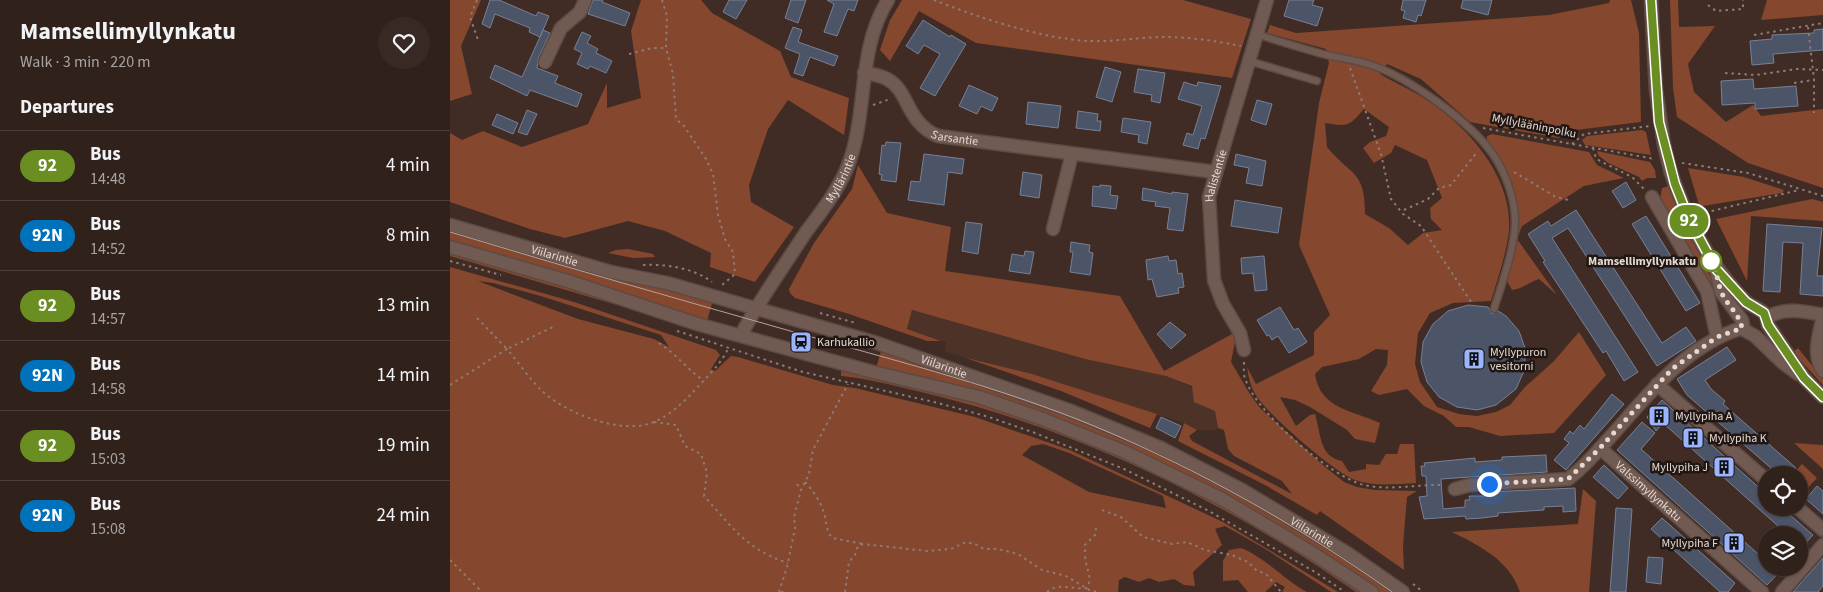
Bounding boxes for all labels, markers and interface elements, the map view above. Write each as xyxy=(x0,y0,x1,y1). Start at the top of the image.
text: Mamsellimyllynkatu xyxy=(20,14,236,49)
button: heart xyxy=(378,17,430,69)
text: Walk · 3 min · 220 m xyxy=(20,51,151,73)
text: Departures xyxy=(20,94,114,121)
street label: Myllylääninpolku xyxy=(1490,109,1578,143)
street label: Sarsantie xyxy=(928,125,979,150)
text: Bus xyxy=(90,141,121,168)
street label: Halistentie xyxy=(1200,147,1231,202)
text: 4 min xyxy=(386,152,430,179)
street label: Myllärintie xyxy=(821,152,860,206)
text: 92 xyxy=(38,153,57,178)
text: 14:48 xyxy=(90,168,126,190)
line badge: 92 xyxy=(1666,205,1712,237)
text: 92 xyxy=(1679,208,1699,233)
text: Bus xyxy=(90,211,121,238)
text: 8 min xyxy=(386,222,430,249)
text: 92N xyxy=(32,223,63,248)
text: 14:52 xyxy=(90,238,126,260)
street label: Viilarintie xyxy=(529,241,580,270)
marker: Mamsellimyllynkatu xyxy=(1700,250,1722,272)
place label: Mamsellimyllynkatu xyxy=(1588,253,1696,270)
text: Bus xyxy=(90,281,121,308)
text: 13 min xyxy=(376,292,430,319)
text: 92 xyxy=(38,293,57,318)
text: 14:57 xyxy=(90,308,126,330)
station icon: Karhukallio xyxy=(789,330,813,354)
place label: Karhukallio xyxy=(817,334,875,351)
place label: Myllypuron vesitorni xyxy=(1490,344,1546,375)
building icon: Myllypuron vesitorni xyxy=(1462,347,1486,371)
street label: Viilarintie xyxy=(918,350,969,382)
text: Bus xyxy=(90,351,121,378)
text: 14 min xyxy=(376,362,430,389)
text: 92N xyxy=(32,363,63,388)
text: 14:58 xyxy=(90,378,126,400)
building icon: Myllypiha A xyxy=(1647,404,1671,428)
place label: Myllypiha A xyxy=(1675,408,1733,425)
text: Bus xyxy=(90,421,121,448)
building icon: Myllypiha K xyxy=(1681,426,1705,450)
place label: Myllypiha K xyxy=(1709,430,1767,447)
text: 19 min xyxy=(376,432,430,459)
text: 92 xyxy=(38,433,57,458)
text: 15:03 xyxy=(90,448,126,470)
building icon: Myllypiha J xyxy=(1712,455,1736,479)
street label: Valssimyllynkatu xyxy=(1611,457,1686,526)
place label: Myllypiha J xyxy=(1652,459,1708,476)
map controls xyxy=(1758,466,1808,576)
button: locate xyxy=(1758,466,1808,516)
your location xyxy=(1477,472,1502,497)
text: Bus xyxy=(90,491,121,518)
text: 24 min xyxy=(376,502,430,529)
text: 92N xyxy=(32,503,63,528)
street label: Viilarintie xyxy=(1287,512,1337,552)
text: 15:08 xyxy=(90,518,126,540)
button: layers xyxy=(1758,526,1808,576)
building icon: Myllypiha F xyxy=(1722,531,1746,555)
place label: Myllypiha F xyxy=(1661,535,1718,552)

